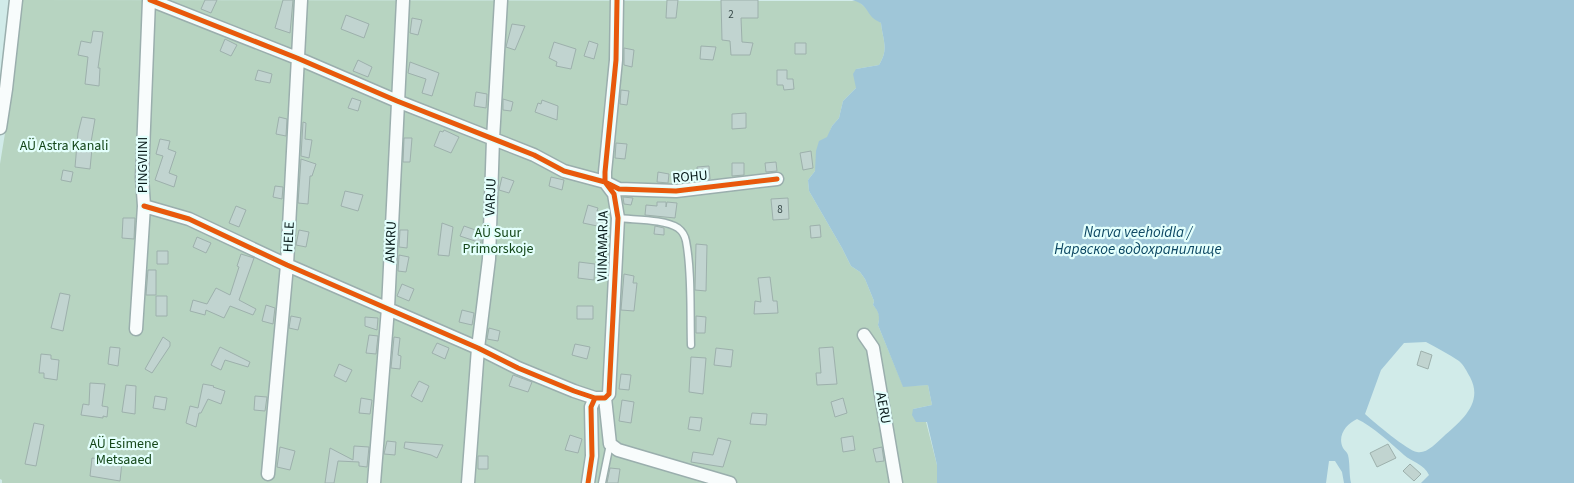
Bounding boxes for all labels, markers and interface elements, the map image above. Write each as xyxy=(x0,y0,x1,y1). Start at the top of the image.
house number: 2 xyxy=(728,7,734,22)
park label: AÜ Astra Kanali xyxy=(20,136,108,156)
street label: PINGVIINI xyxy=(133,137,153,193)
street label: ROHU xyxy=(671,165,709,189)
street label: VARJU xyxy=(480,178,502,216)
house number: 8 xyxy=(777,202,783,217)
street label: VIINAMARJA xyxy=(592,210,614,282)
street label: HELE xyxy=(278,221,300,253)
street label: ANKRU xyxy=(380,221,402,263)
water label: Narva veehoidla / Нарвское водохранилище xyxy=(1054,222,1222,260)
park label: AÜ Suur Primorskoje xyxy=(463,223,533,259)
street label: AERU xyxy=(870,391,896,425)
park label: AÜ Esimene Metsaaed xyxy=(89,434,159,470)

